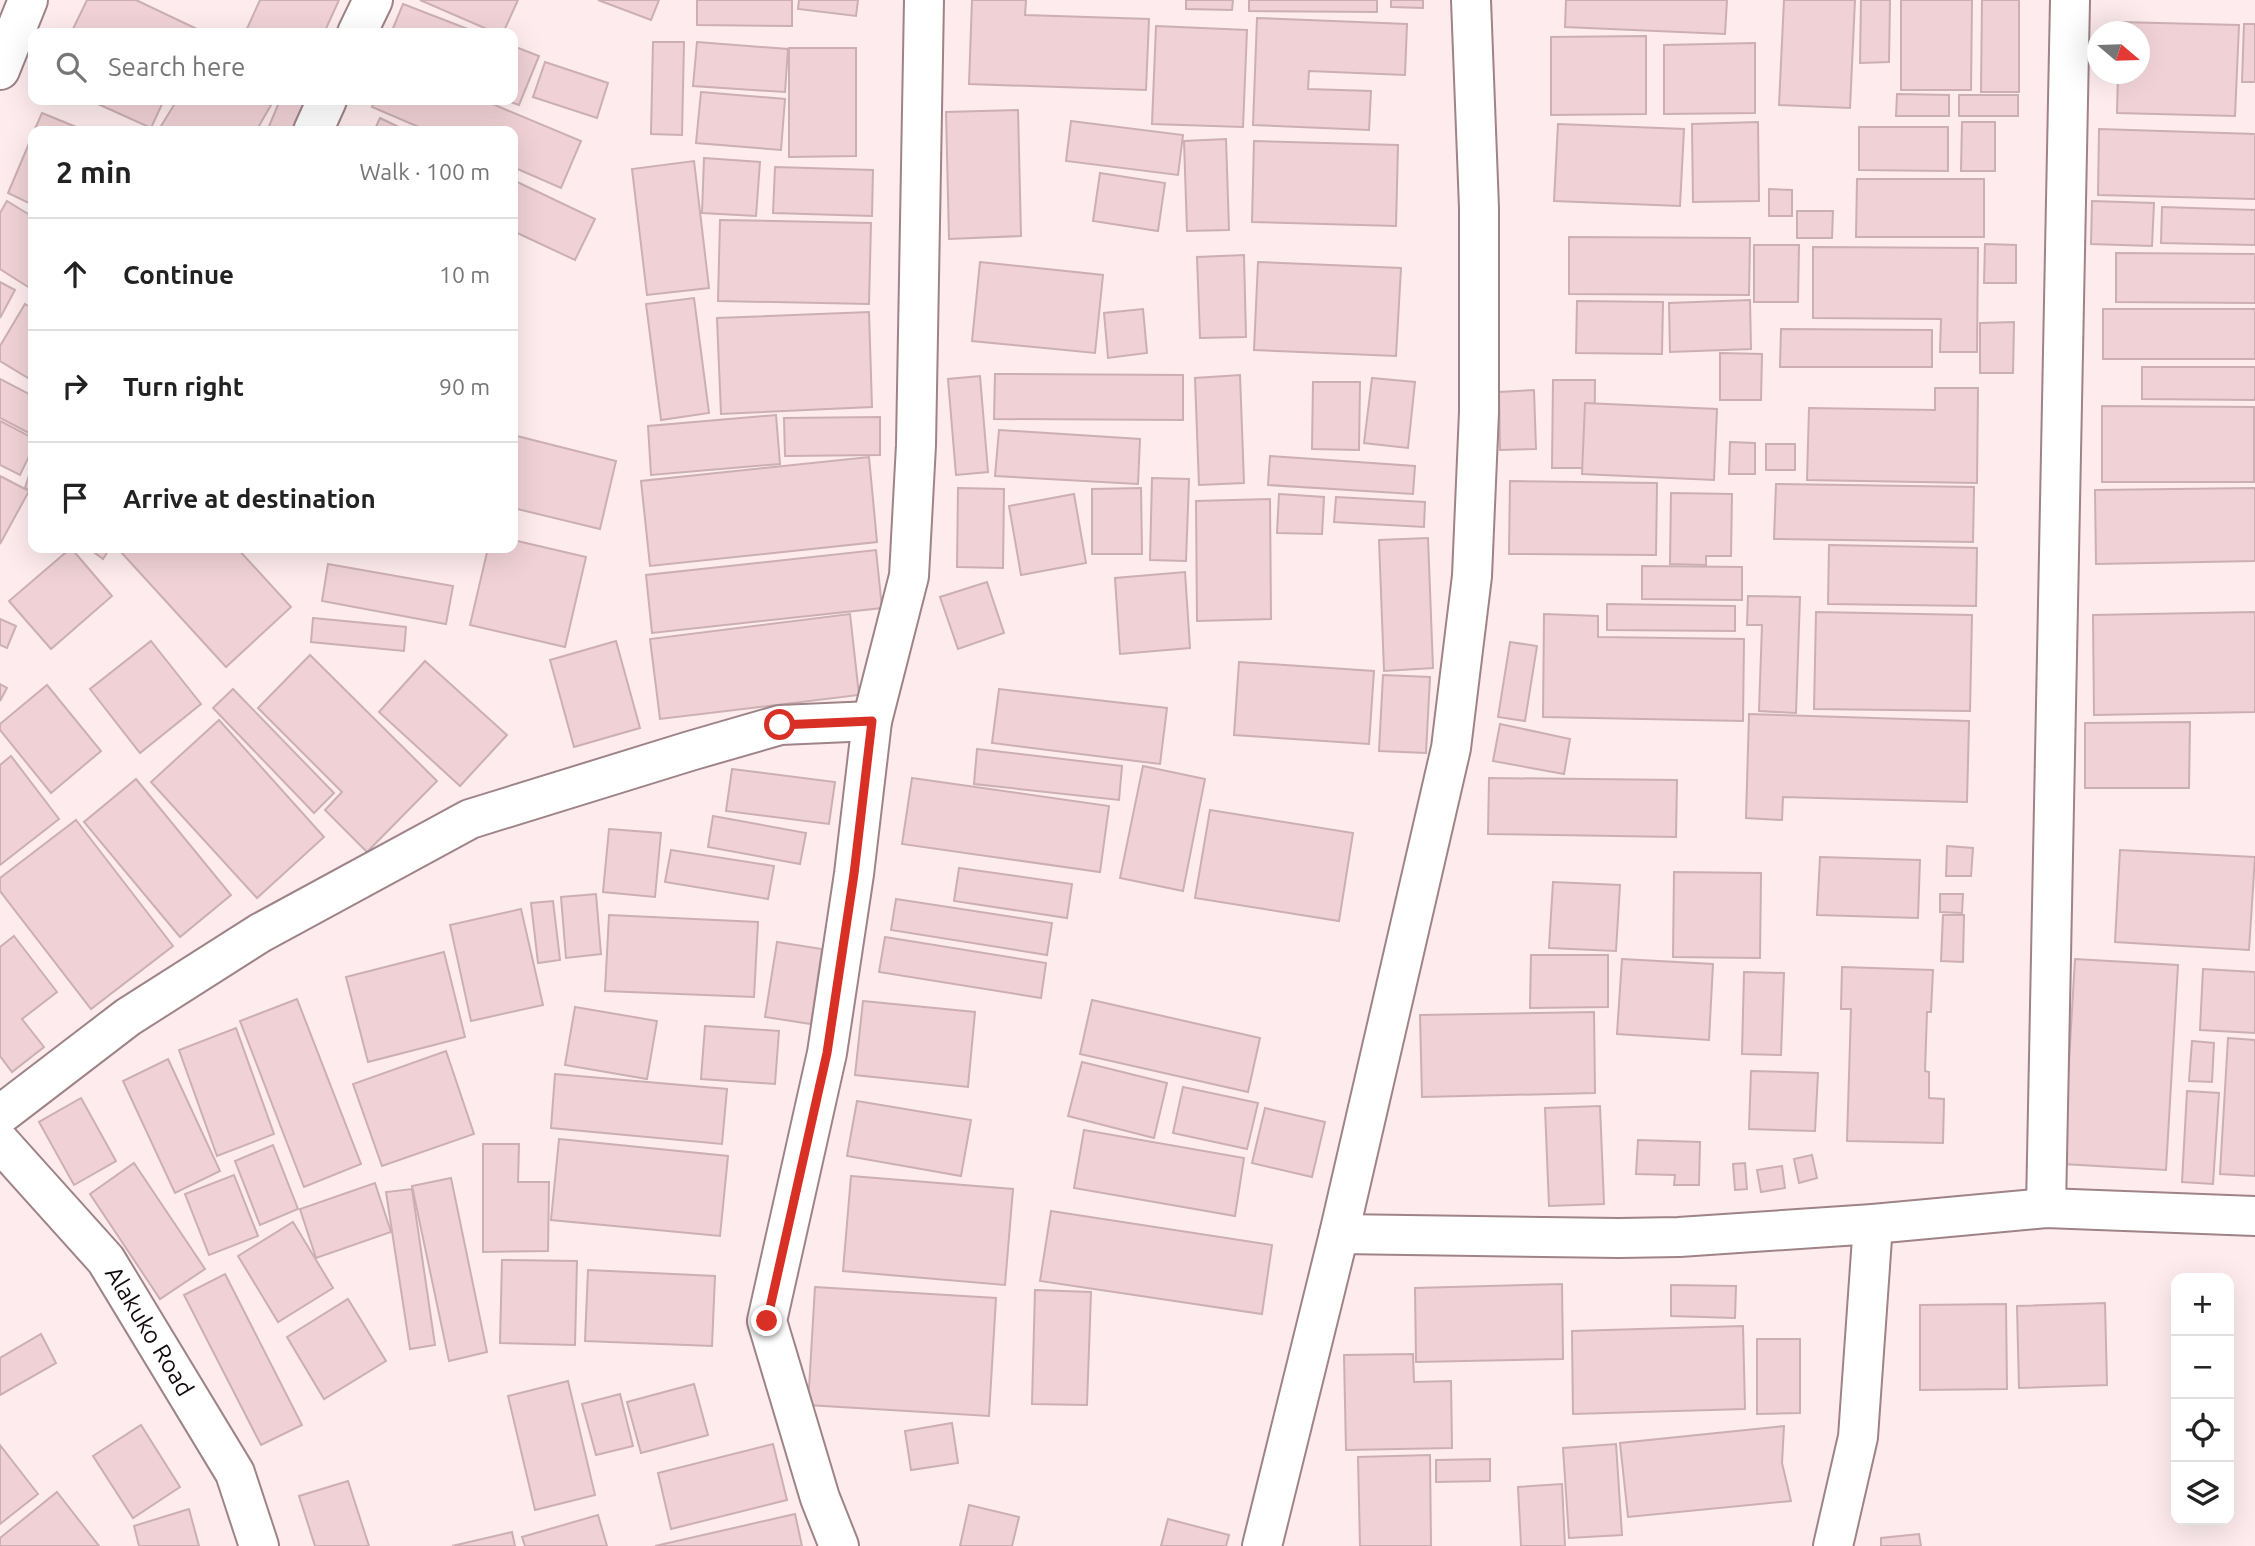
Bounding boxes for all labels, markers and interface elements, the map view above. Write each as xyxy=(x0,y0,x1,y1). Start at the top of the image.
north arrow xyxy=(2087,21,2150,84)
search box xyxy=(28,28,518,105)
icon: search xyxy=(52,48,90,86)
text: Search here xyxy=(108,52,245,81)
text: 2 min xyxy=(56,155,132,189)
text: Walk · 100 m xyxy=(359,159,490,184)
icon: ahead xyxy=(56,255,94,293)
text: Continue xyxy=(123,260,234,289)
text: 10 m xyxy=(439,262,490,287)
icon: right xyxy=(56,367,94,405)
text: Turn right xyxy=(123,372,244,401)
text: 90 m xyxy=(439,374,490,399)
icon: arrive xyxy=(56,479,94,517)
text: Arrive at destination xyxy=(123,484,376,513)
route start xyxy=(764,709,795,740)
street label: Alakuko Road xyxy=(100,1261,199,1401)
map controls xyxy=(2171,1273,2234,1525)
button: + xyxy=(2171,1273,2234,1336)
route end xyxy=(751,1305,782,1336)
button: − xyxy=(2171,1336,2234,1399)
button: locate xyxy=(2171,1399,2234,1462)
button: layers xyxy=(2171,1462,2234,1525)

